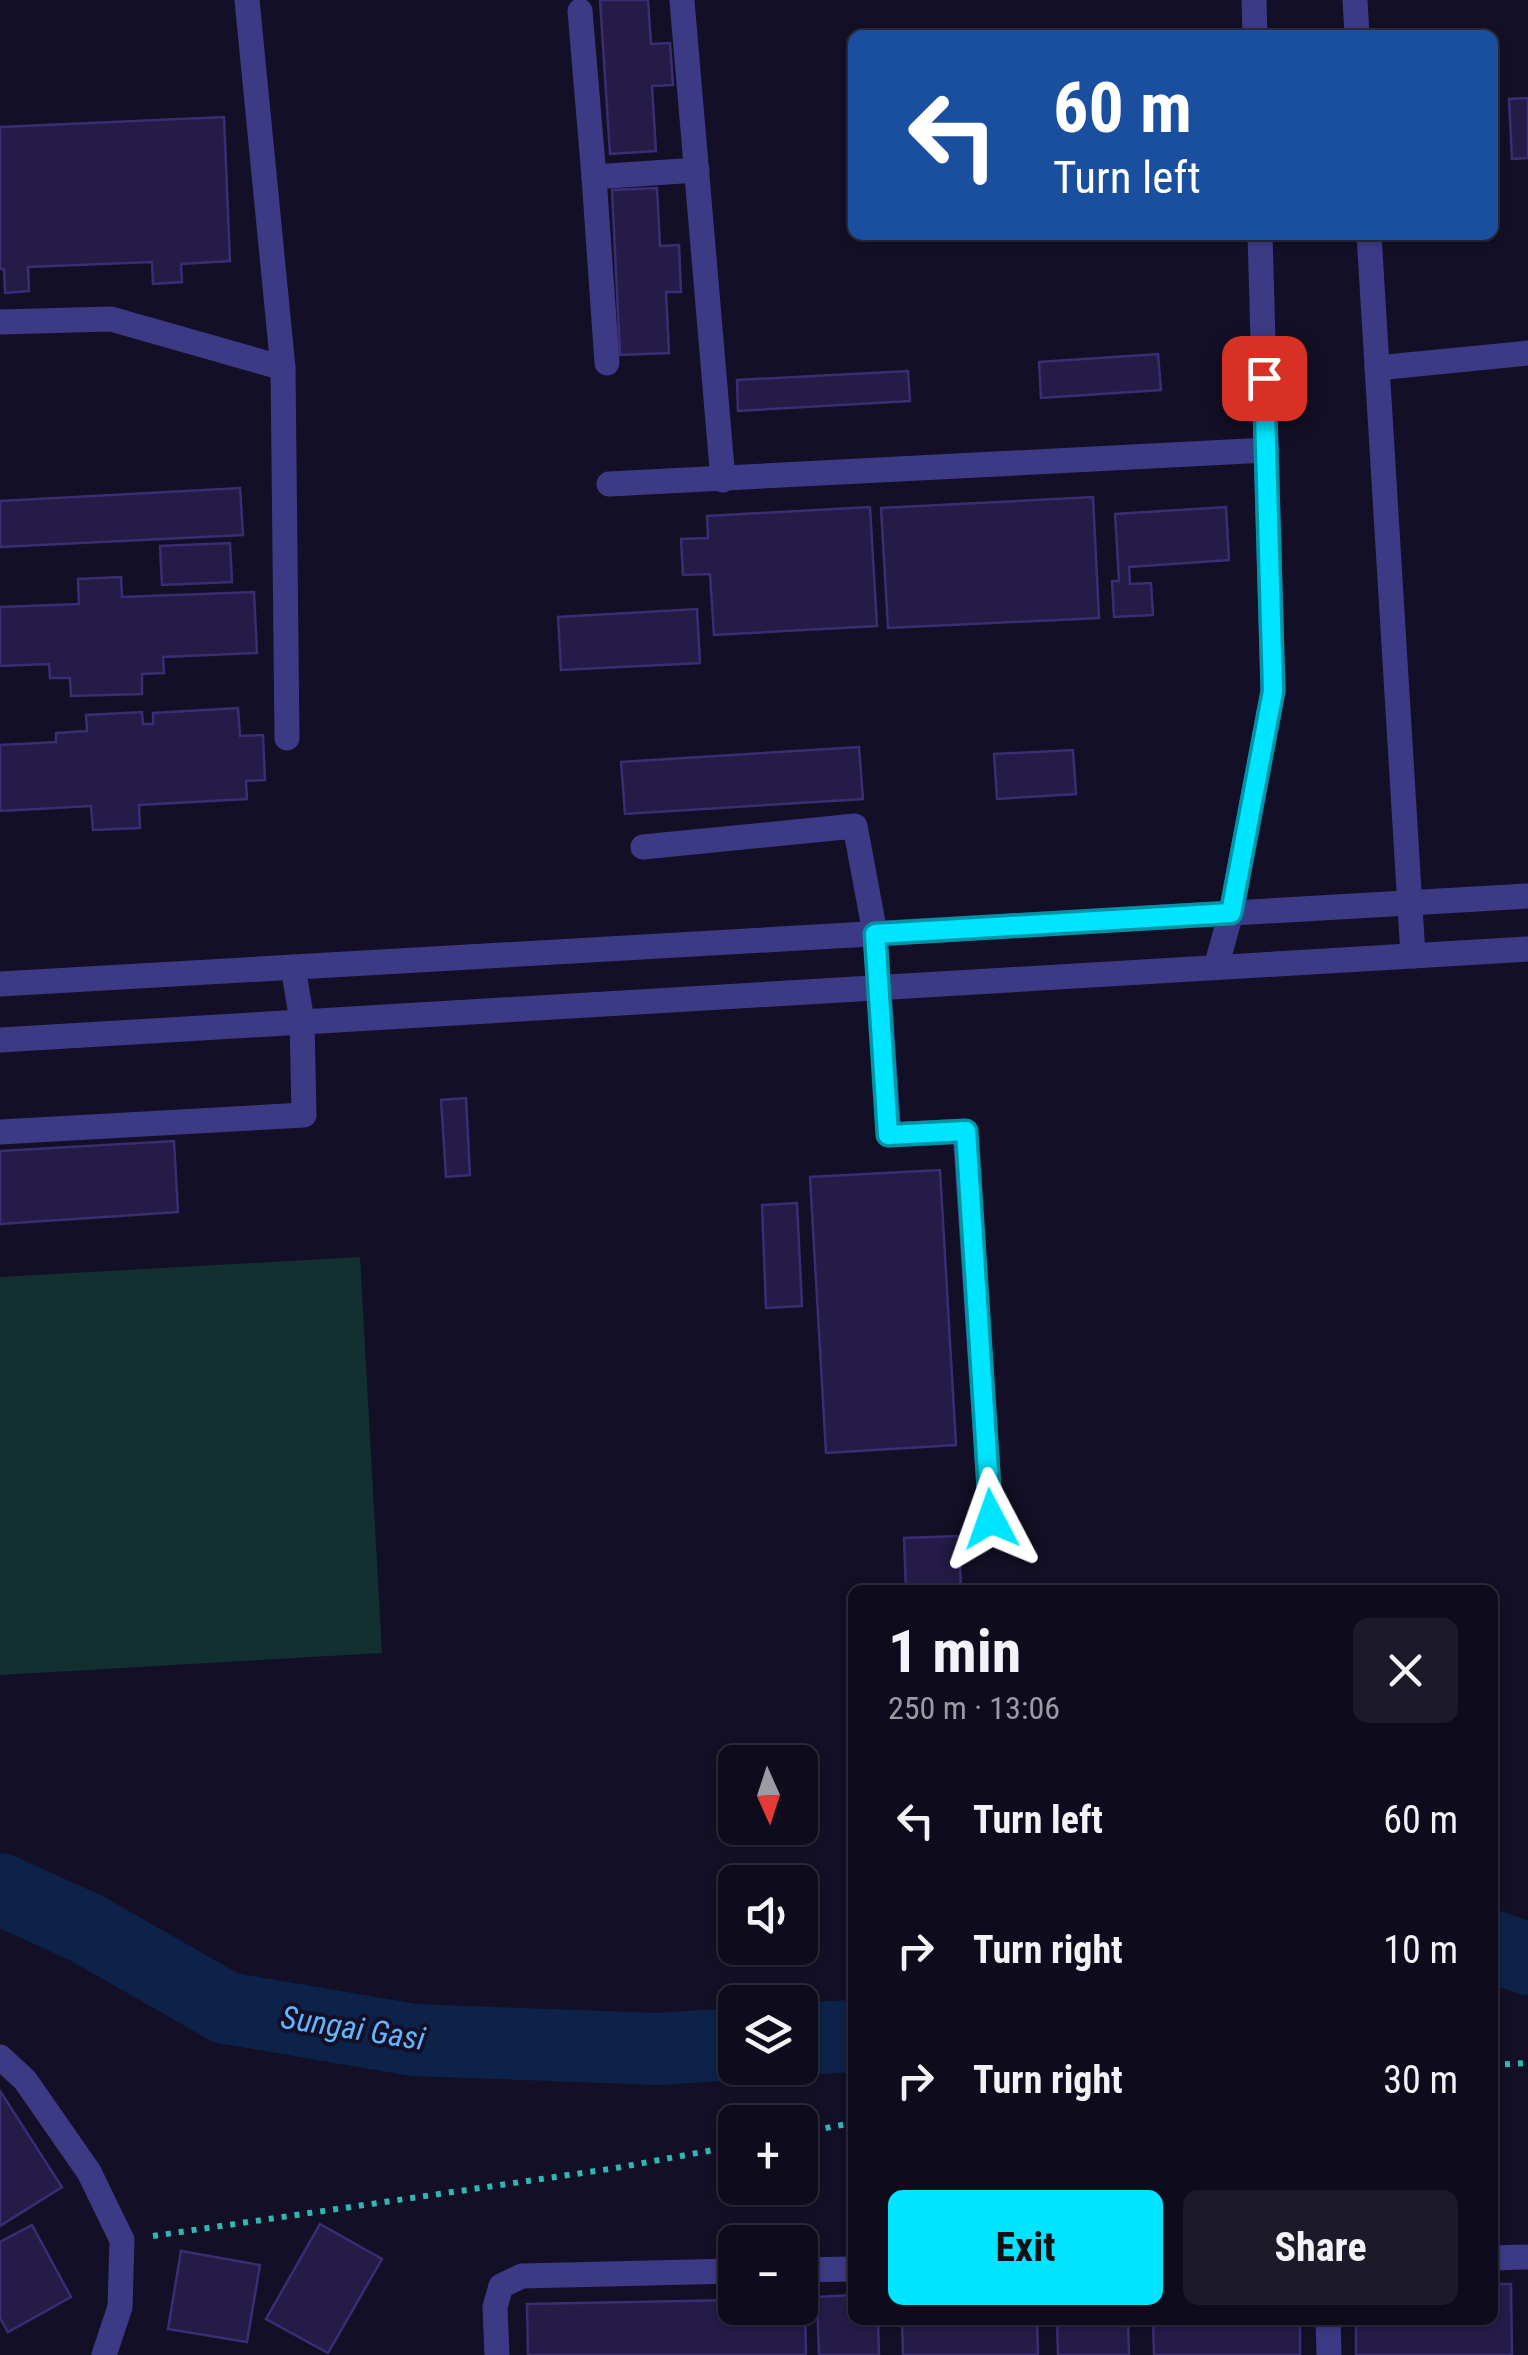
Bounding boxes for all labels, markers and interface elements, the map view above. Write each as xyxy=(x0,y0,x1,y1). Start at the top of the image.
text: 60 m xyxy=(1053,67,1192,149)
icon: left xyxy=(888,70,1018,200)
text: Turn left xyxy=(1053,151,1201,204)
pin xyxy=(1222,336,1307,421)
icon: arrive xyxy=(1237,351,1292,406)
position arrow xyxy=(939,1467,1043,1571)
text: 1 min xyxy=(888,1616,1021,1687)
button: close xyxy=(1353,1618,1458,1723)
text: 250 m · 13:06 xyxy=(888,1689,1060,1727)
north arrow xyxy=(718,1745,818,1845)
map controls xyxy=(718,1745,818,2325)
icon: left xyxy=(888,1793,943,1848)
text: Turn left xyxy=(973,1798,1103,1842)
text: 60 m xyxy=(1383,1798,1458,1842)
button: sound xyxy=(718,1865,818,1965)
icon: right xyxy=(888,1923,943,1978)
text: Turn right xyxy=(973,1928,1123,1972)
text: 10 m xyxy=(1383,1928,1458,1972)
button: layers xyxy=(718,1985,818,2085)
water label: Sungai Gasi xyxy=(278,1998,429,2058)
icon: right xyxy=(888,2053,943,2108)
text: Turn right xyxy=(973,2058,1123,2102)
text: 30 m xyxy=(1383,2058,1458,2102)
button: + xyxy=(718,2105,818,2205)
button: Exit xyxy=(888,2190,1163,2305)
button: Share xyxy=(1183,2190,1458,2305)
button: − xyxy=(718,2225,818,2325)

